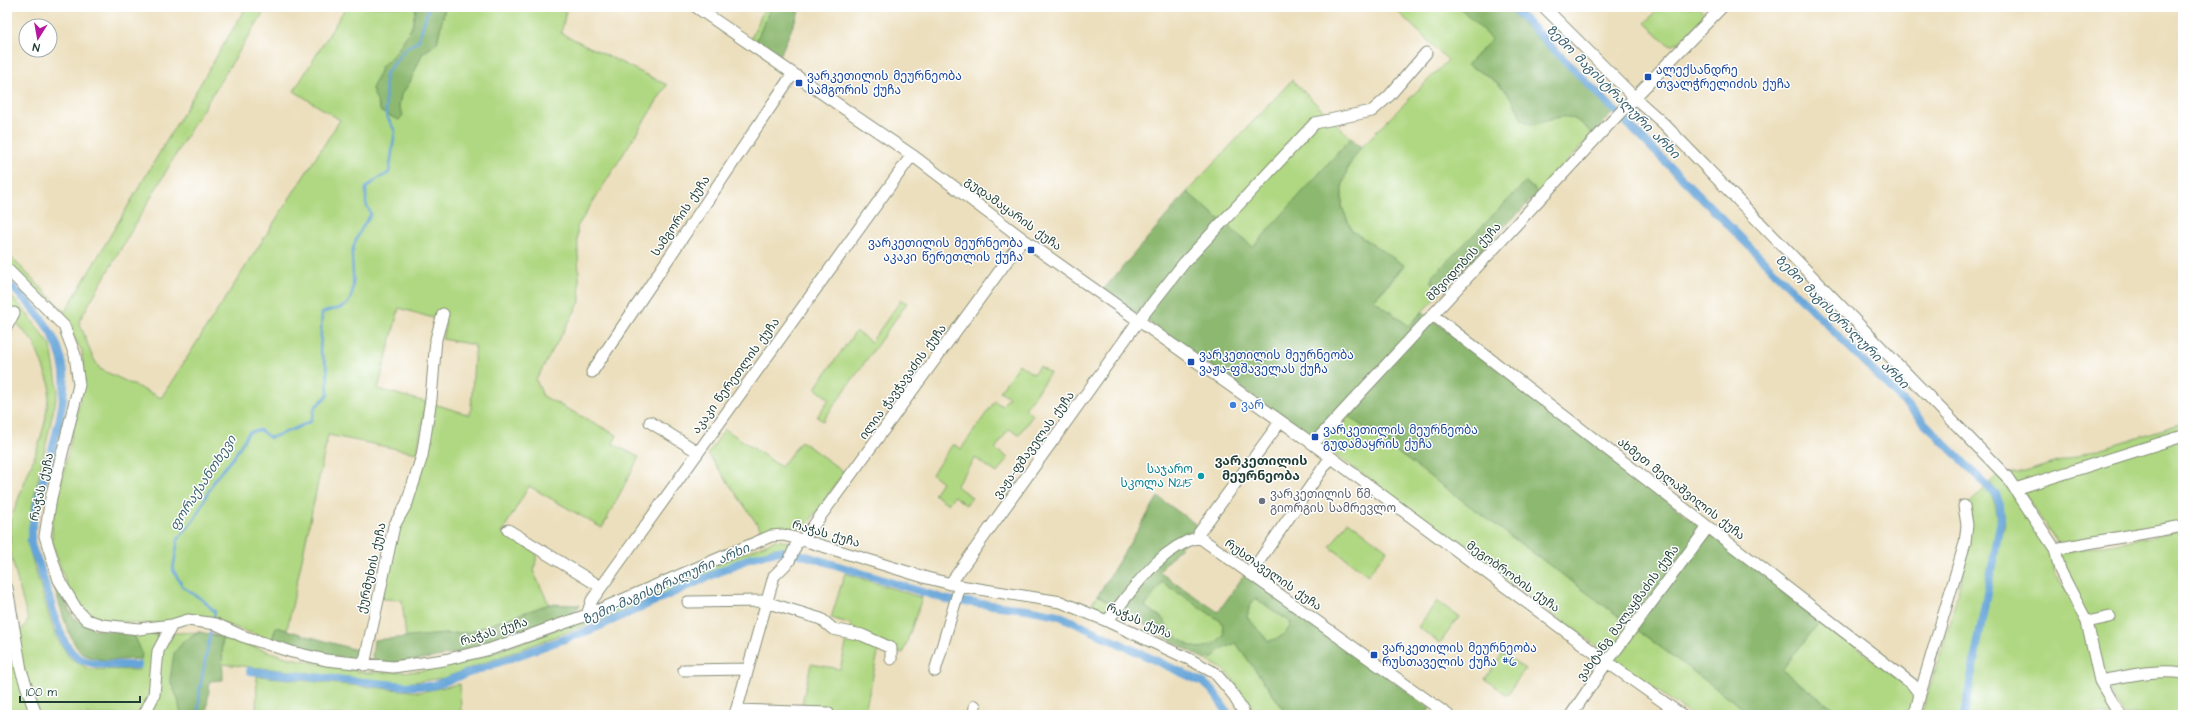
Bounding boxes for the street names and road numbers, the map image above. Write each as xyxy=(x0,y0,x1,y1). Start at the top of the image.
street label: სამგორის ქუჩა xyxy=(648,172,714,260)
street label: გუდამაყარის ქუჩა xyxy=(961,173,1065,255)
street label: მშვიდობის ქუჩა xyxy=(1423,219,1505,305)
street label: აკაკი წერეთლის ქუჩა xyxy=(688,314,784,438)
street label: ილია ჭავჭავაძის ქუჩა xyxy=(855,321,951,443)
street label: ვაჟა-ფშაველას ქუჩა xyxy=(989,388,1079,502)
street label: ახმეთ მელაშვილის ქუჩა xyxy=(1614,434,1748,544)
street label: რაჭას ქუჩა xyxy=(26,451,58,523)
street label: რაჭას ქუჩა xyxy=(790,516,862,552)
street label: ქურმუხის ქუჩა xyxy=(353,521,391,615)
street label: რუსთაველის ქუჩა xyxy=(1221,535,1325,615)
street label: მეგობრობის ქუჩა xyxy=(1463,537,1563,617)
street label: ვახტანგ მალაყმაძის ქუჩა xyxy=(1573,542,1683,684)
street label: რაჭას ქუჩა xyxy=(1104,599,1174,643)
street label: რაჭას ქუჩა xyxy=(458,614,530,650)

